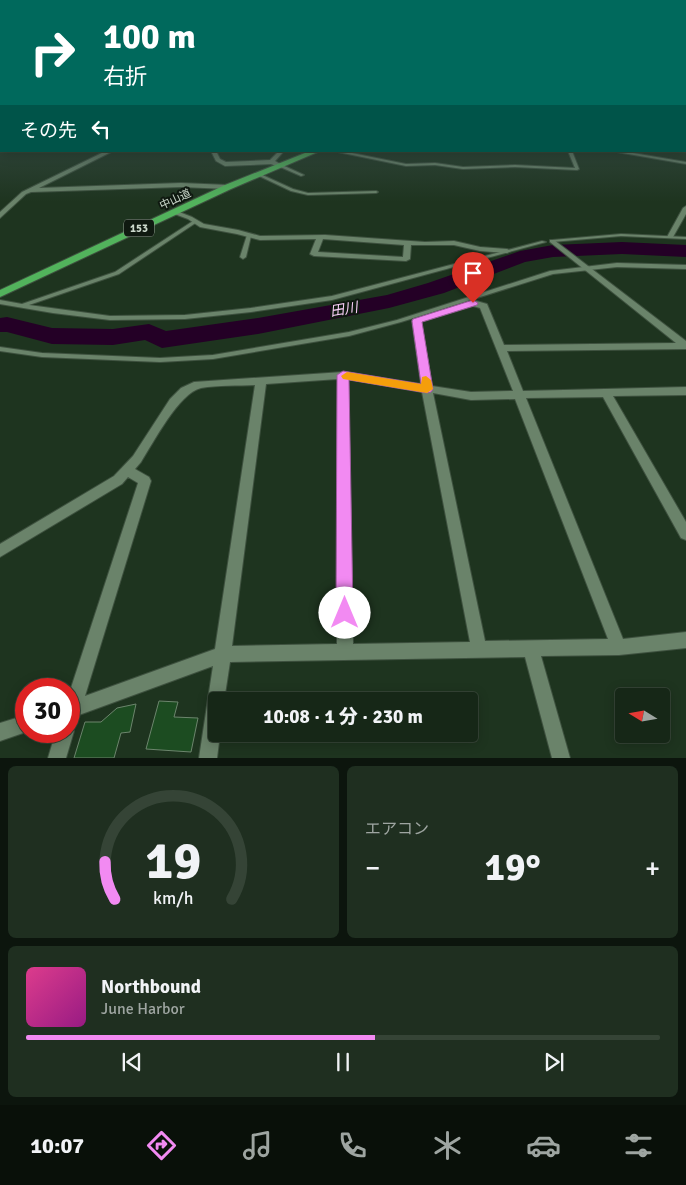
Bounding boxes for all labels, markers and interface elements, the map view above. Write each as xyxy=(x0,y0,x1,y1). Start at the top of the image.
text: 100 m xyxy=(103,15,196,58)
icon: right xyxy=(20,20,85,85)
text: 右折 xyxy=(103,63,147,90)
icon: left xyxy=(87,115,115,143)
text: その先 xyxy=(20,119,77,143)
street label: 中山道 xyxy=(158,187,193,212)
road number: 153 xyxy=(124,220,154,237)
pin xyxy=(452,252,494,303)
icon: arrive xyxy=(459,259,487,287)
water label: 田川 xyxy=(329,298,361,320)
position arrow xyxy=(318,586,370,638)
speed limit sign: 30 xyxy=(15,678,80,743)
north arrow xyxy=(615,688,670,742)
map controls xyxy=(615,688,670,743)
text: 10:08 · 1 分 · 230 m xyxy=(263,705,423,729)
text: エアコン xyxy=(365,819,429,839)
text: 19 xyxy=(145,829,202,893)
text: 19° xyxy=(484,844,541,891)
text: − xyxy=(365,851,380,885)
text: + xyxy=(645,851,660,885)
text: km/h xyxy=(153,887,194,909)
text: Northbound xyxy=(101,975,201,999)
text: June Harbor xyxy=(101,999,185,1019)
icon: previous xyxy=(118,1048,146,1076)
icon: pause xyxy=(329,1048,357,1076)
icon: next xyxy=(540,1048,568,1076)
icon: directions xyxy=(144,1128,179,1163)
icon: music xyxy=(240,1128,275,1163)
icon: phone xyxy=(335,1128,370,1163)
icon: climate xyxy=(430,1128,465,1163)
icon: car xyxy=(526,1128,561,1163)
icon: filters xyxy=(621,1128,656,1163)
text: 10:07 xyxy=(30,1132,84,1159)

